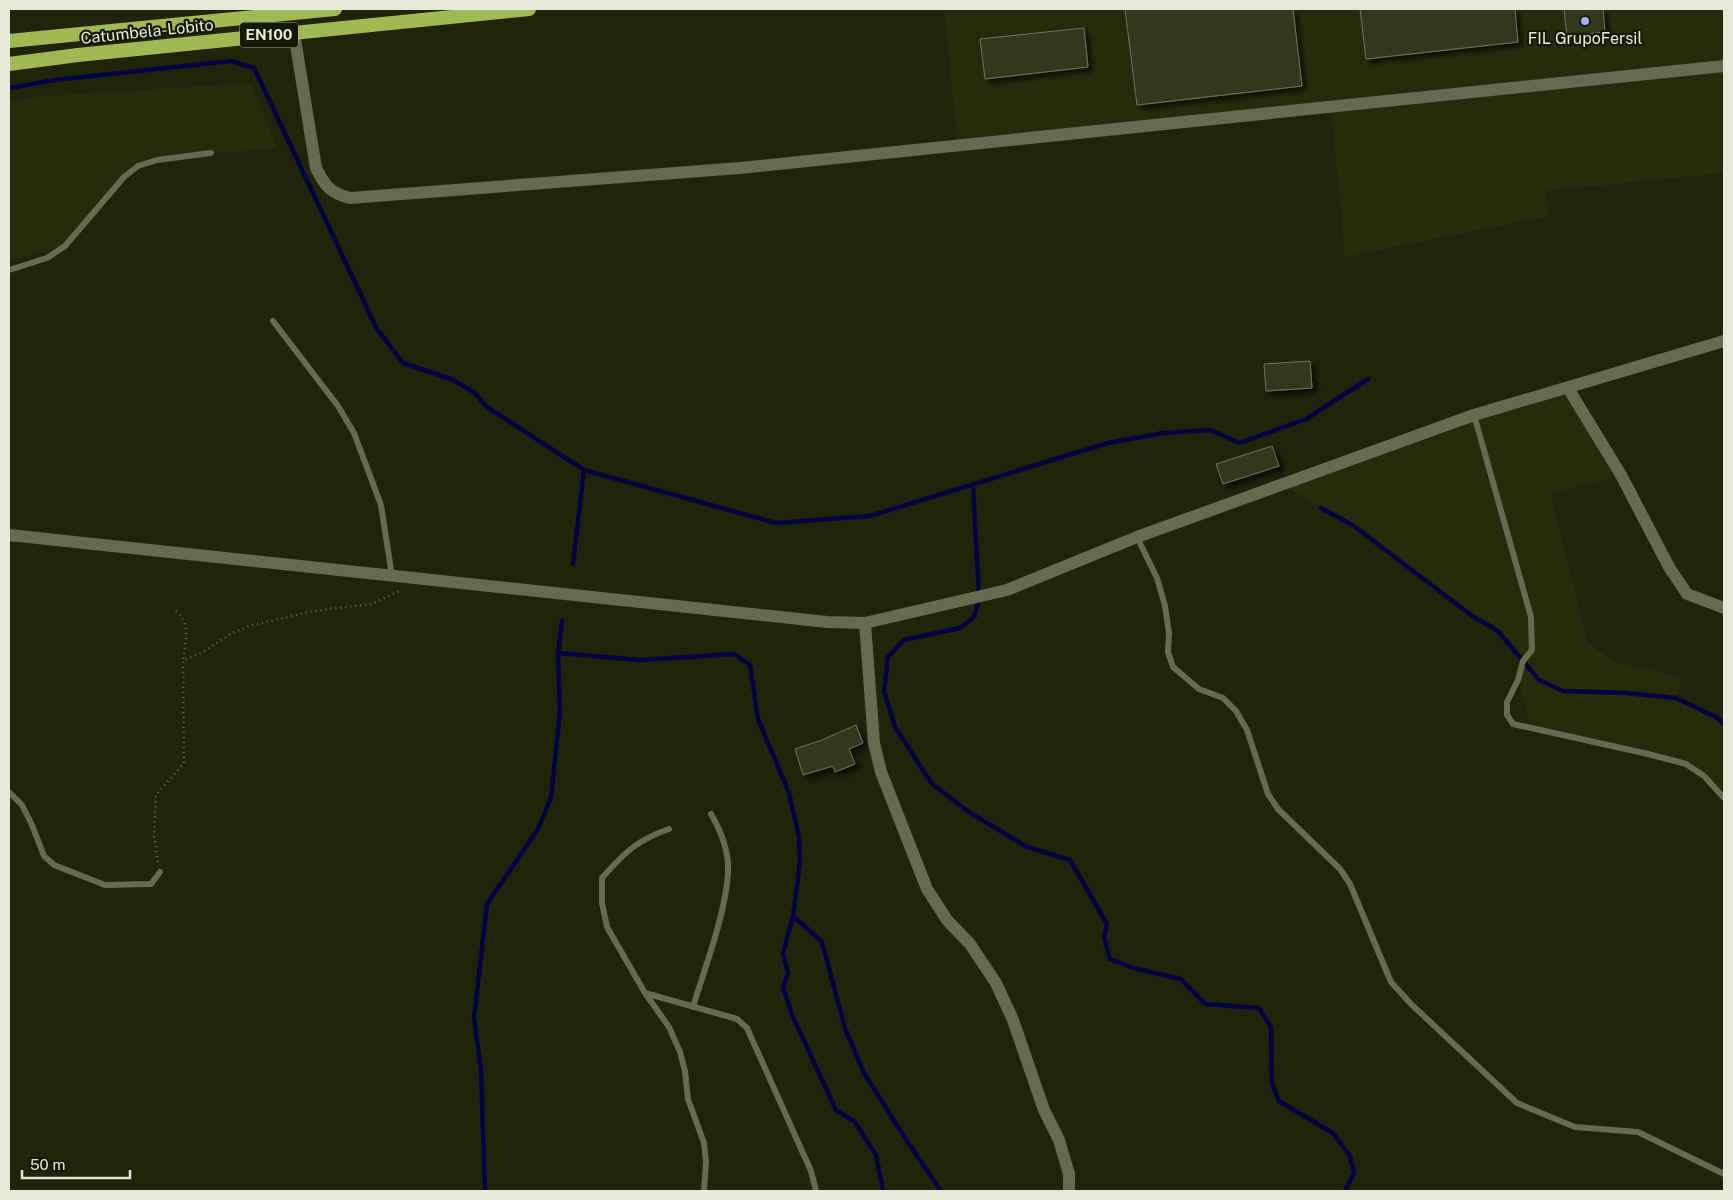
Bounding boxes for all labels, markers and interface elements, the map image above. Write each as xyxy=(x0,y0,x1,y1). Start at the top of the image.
street label: Catumbela-Lobito xyxy=(80,15,214,48)
marker: FIL GrupoFersil xyxy=(1579,15,1591,27)
road number: EN100 xyxy=(240,22,298,48)
place label: FIL GrupoFersil xyxy=(1528,29,1642,48)
scale bar xyxy=(22,1148,130,1180)
text: 50 m xyxy=(30,1156,65,1173)

